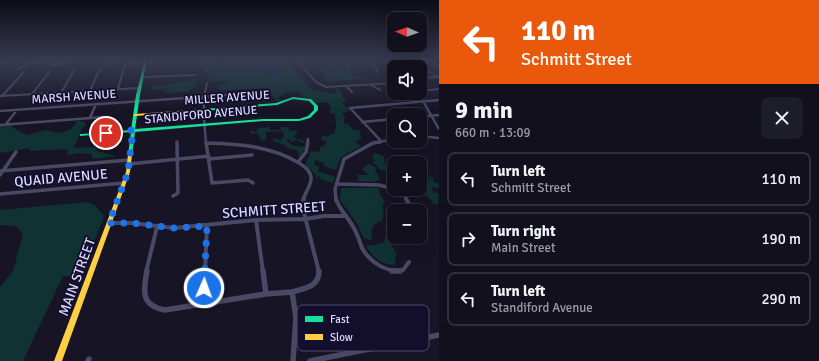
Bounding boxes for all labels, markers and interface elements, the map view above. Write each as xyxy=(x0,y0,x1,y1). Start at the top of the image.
north arrow xyxy=(387,12,427,52)
map controls xyxy=(387,12,427,244)
text: 110 m xyxy=(521,14,595,48)
icon: left xyxy=(455,16,507,68)
text: Schmitt Street xyxy=(521,48,632,70)
button: sound xyxy=(387,60,427,100)
street label: MARSH AVENUE xyxy=(31,87,117,107)
street label: MILLER AVENUE xyxy=(184,88,270,108)
text: 9 min xyxy=(455,95,513,125)
button: close xyxy=(761,97,803,139)
street label: STANDIFORD AVENUE xyxy=(144,103,258,127)
button: search xyxy=(387,108,427,148)
pin xyxy=(89,116,123,150)
icon: arrive xyxy=(95,122,117,144)
text: 660 m · 13:09 xyxy=(455,125,531,141)
button: + xyxy=(387,156,427,196)
text: Turn left xyxy=(491,162,545,180)
street label: QUAID AVENUE xyxy=(14,165,108,191)
icon: left xyxy=(457,168,479,190)
text: 110 m xyxy=(761,170,801,188)
text: Schmitt Street xyxy=(491,180,571,196)
street label: SCHMITT STREET xyxy=(222,198,326,222)
button: − xyxy=(387,204,427,244)
text: Turn right xyxy=(491,222,556,240)
icon: right xyxy=(457,228,479,250)
text: 190 m xyxy=(761,230,801,248)
street label: MAIN STREET xyxy=(55,235,99,318)
text: Main Street xyxy=(491,240,555,256)
position arrow xyxy=(183,267,225,309)
text: Turn left xyxy=(491,282,545,300)
icon: left xyxy=(457,288,479,310)
text: 290 m xyxy=(761,290,801,308)
text: Standiford Avenue xyxy=(491,300,593,316)
legend xyxy=(297,305,429,351)
text: Fast xyxy=(330,313,350,326)
text: Slow xyxy=(330,331,353,344)

